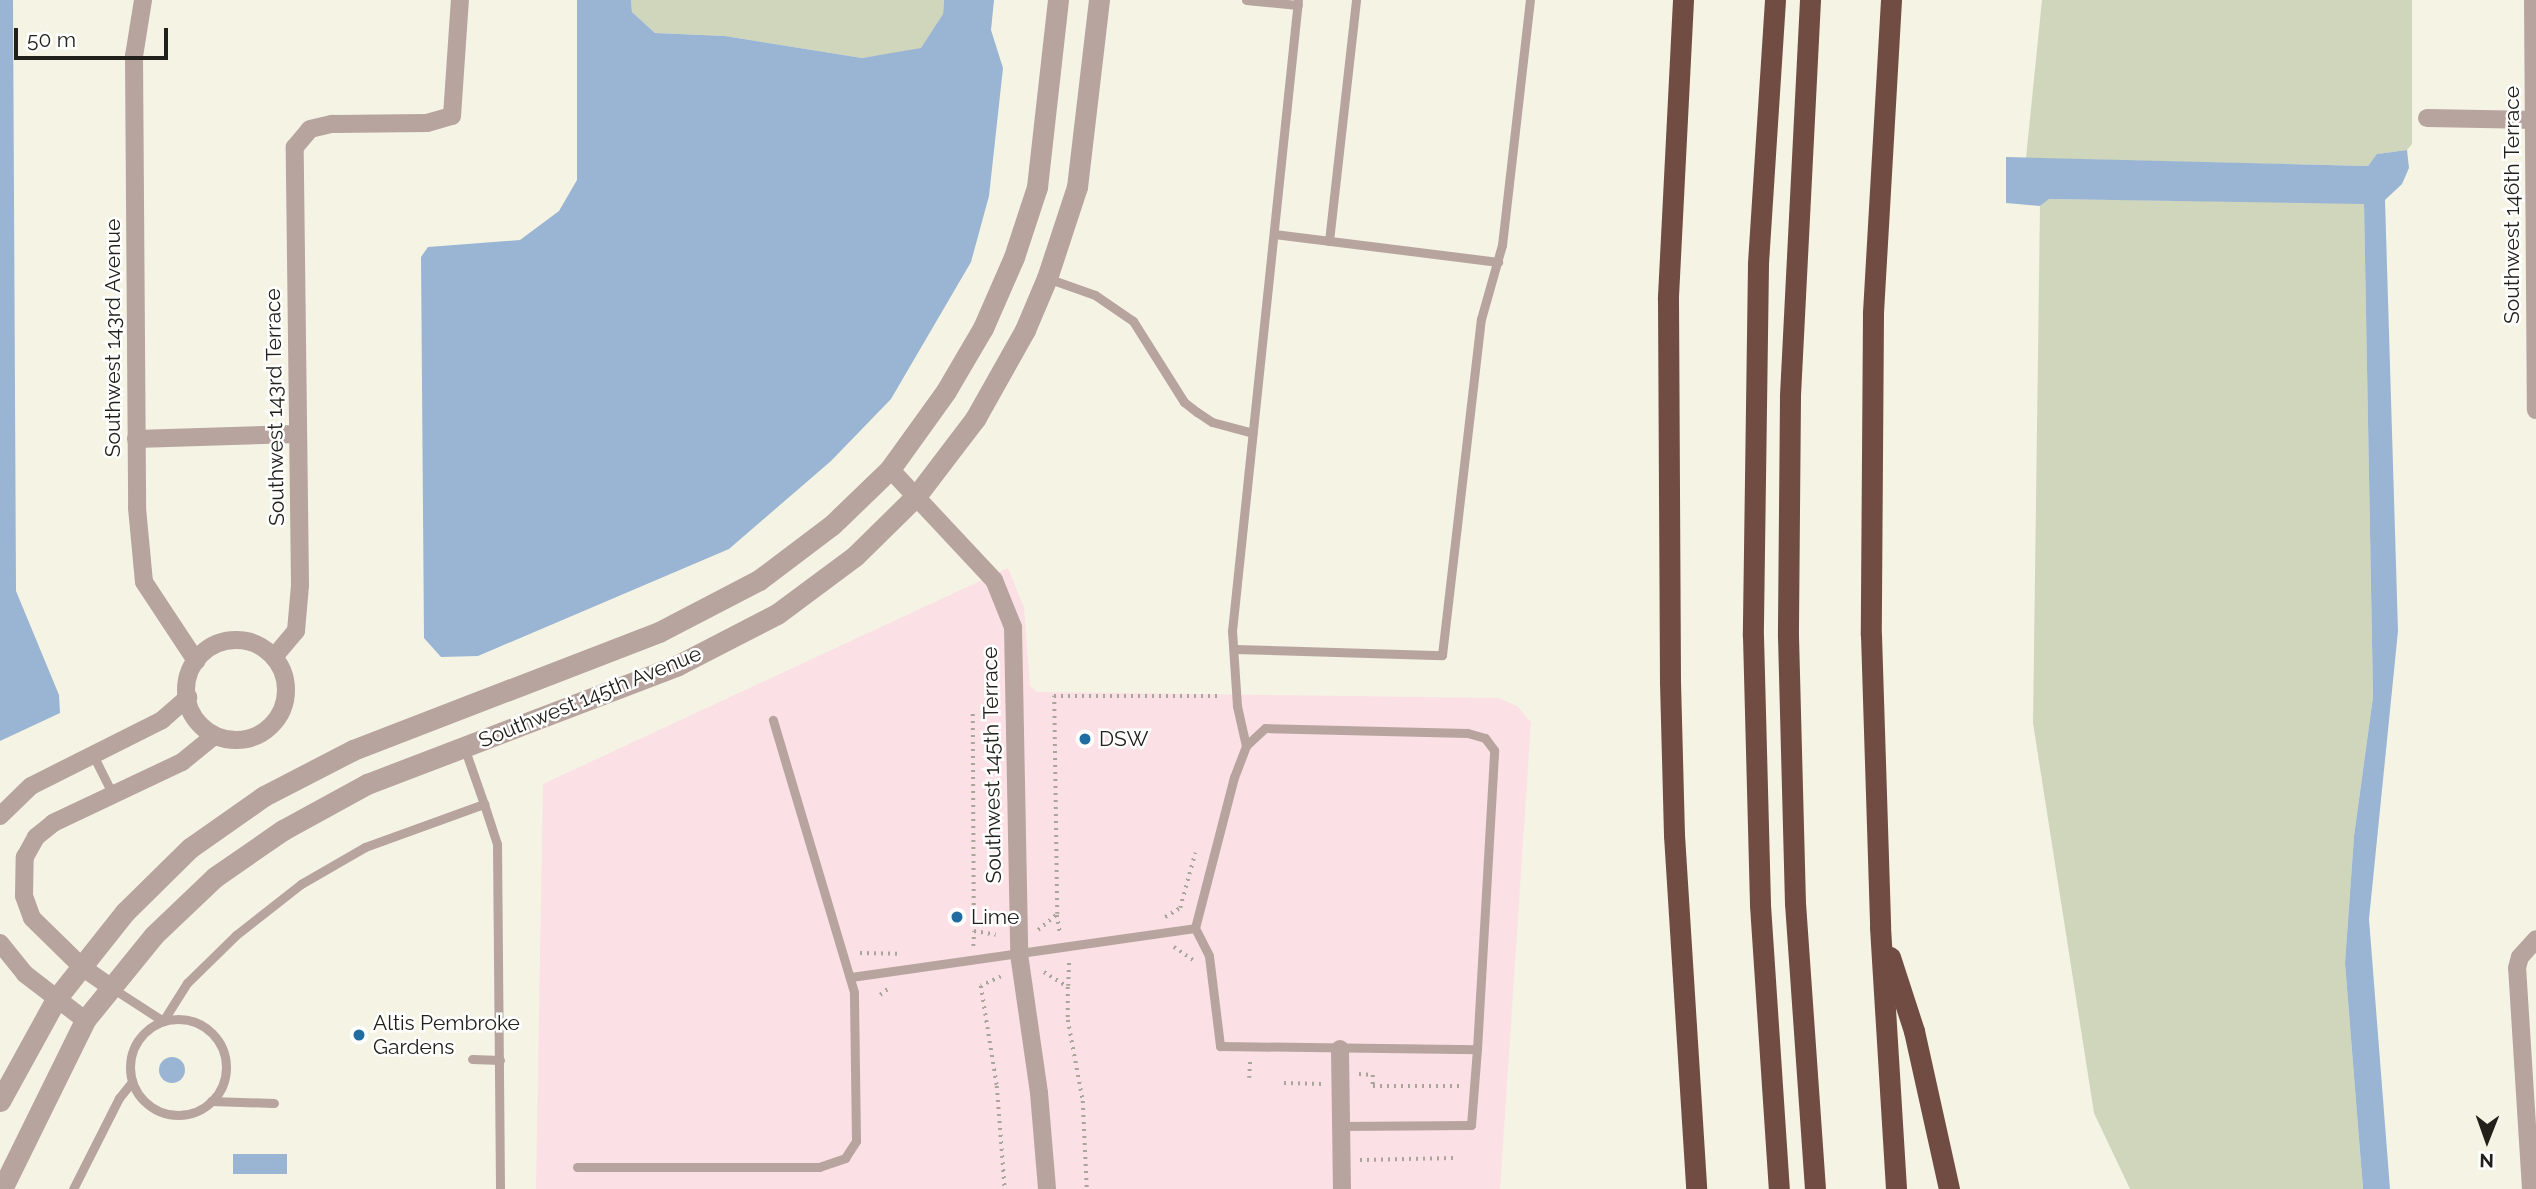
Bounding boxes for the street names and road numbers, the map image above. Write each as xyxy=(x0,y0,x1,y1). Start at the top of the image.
street label: Southwest 146th Terrace xyxy=(2499,86,2525,324)
street label: Southwest 143rd Avenue xyxy=(100,218,126,458)
street label: Southwest 143rd Terrace xyxy=(260,288,290,526)
street label: Southwest 145th Avenue xyxy=(475,641,705,753)
street label: Southwest 145th Terrace xyxy=(977,646,1007,884)

